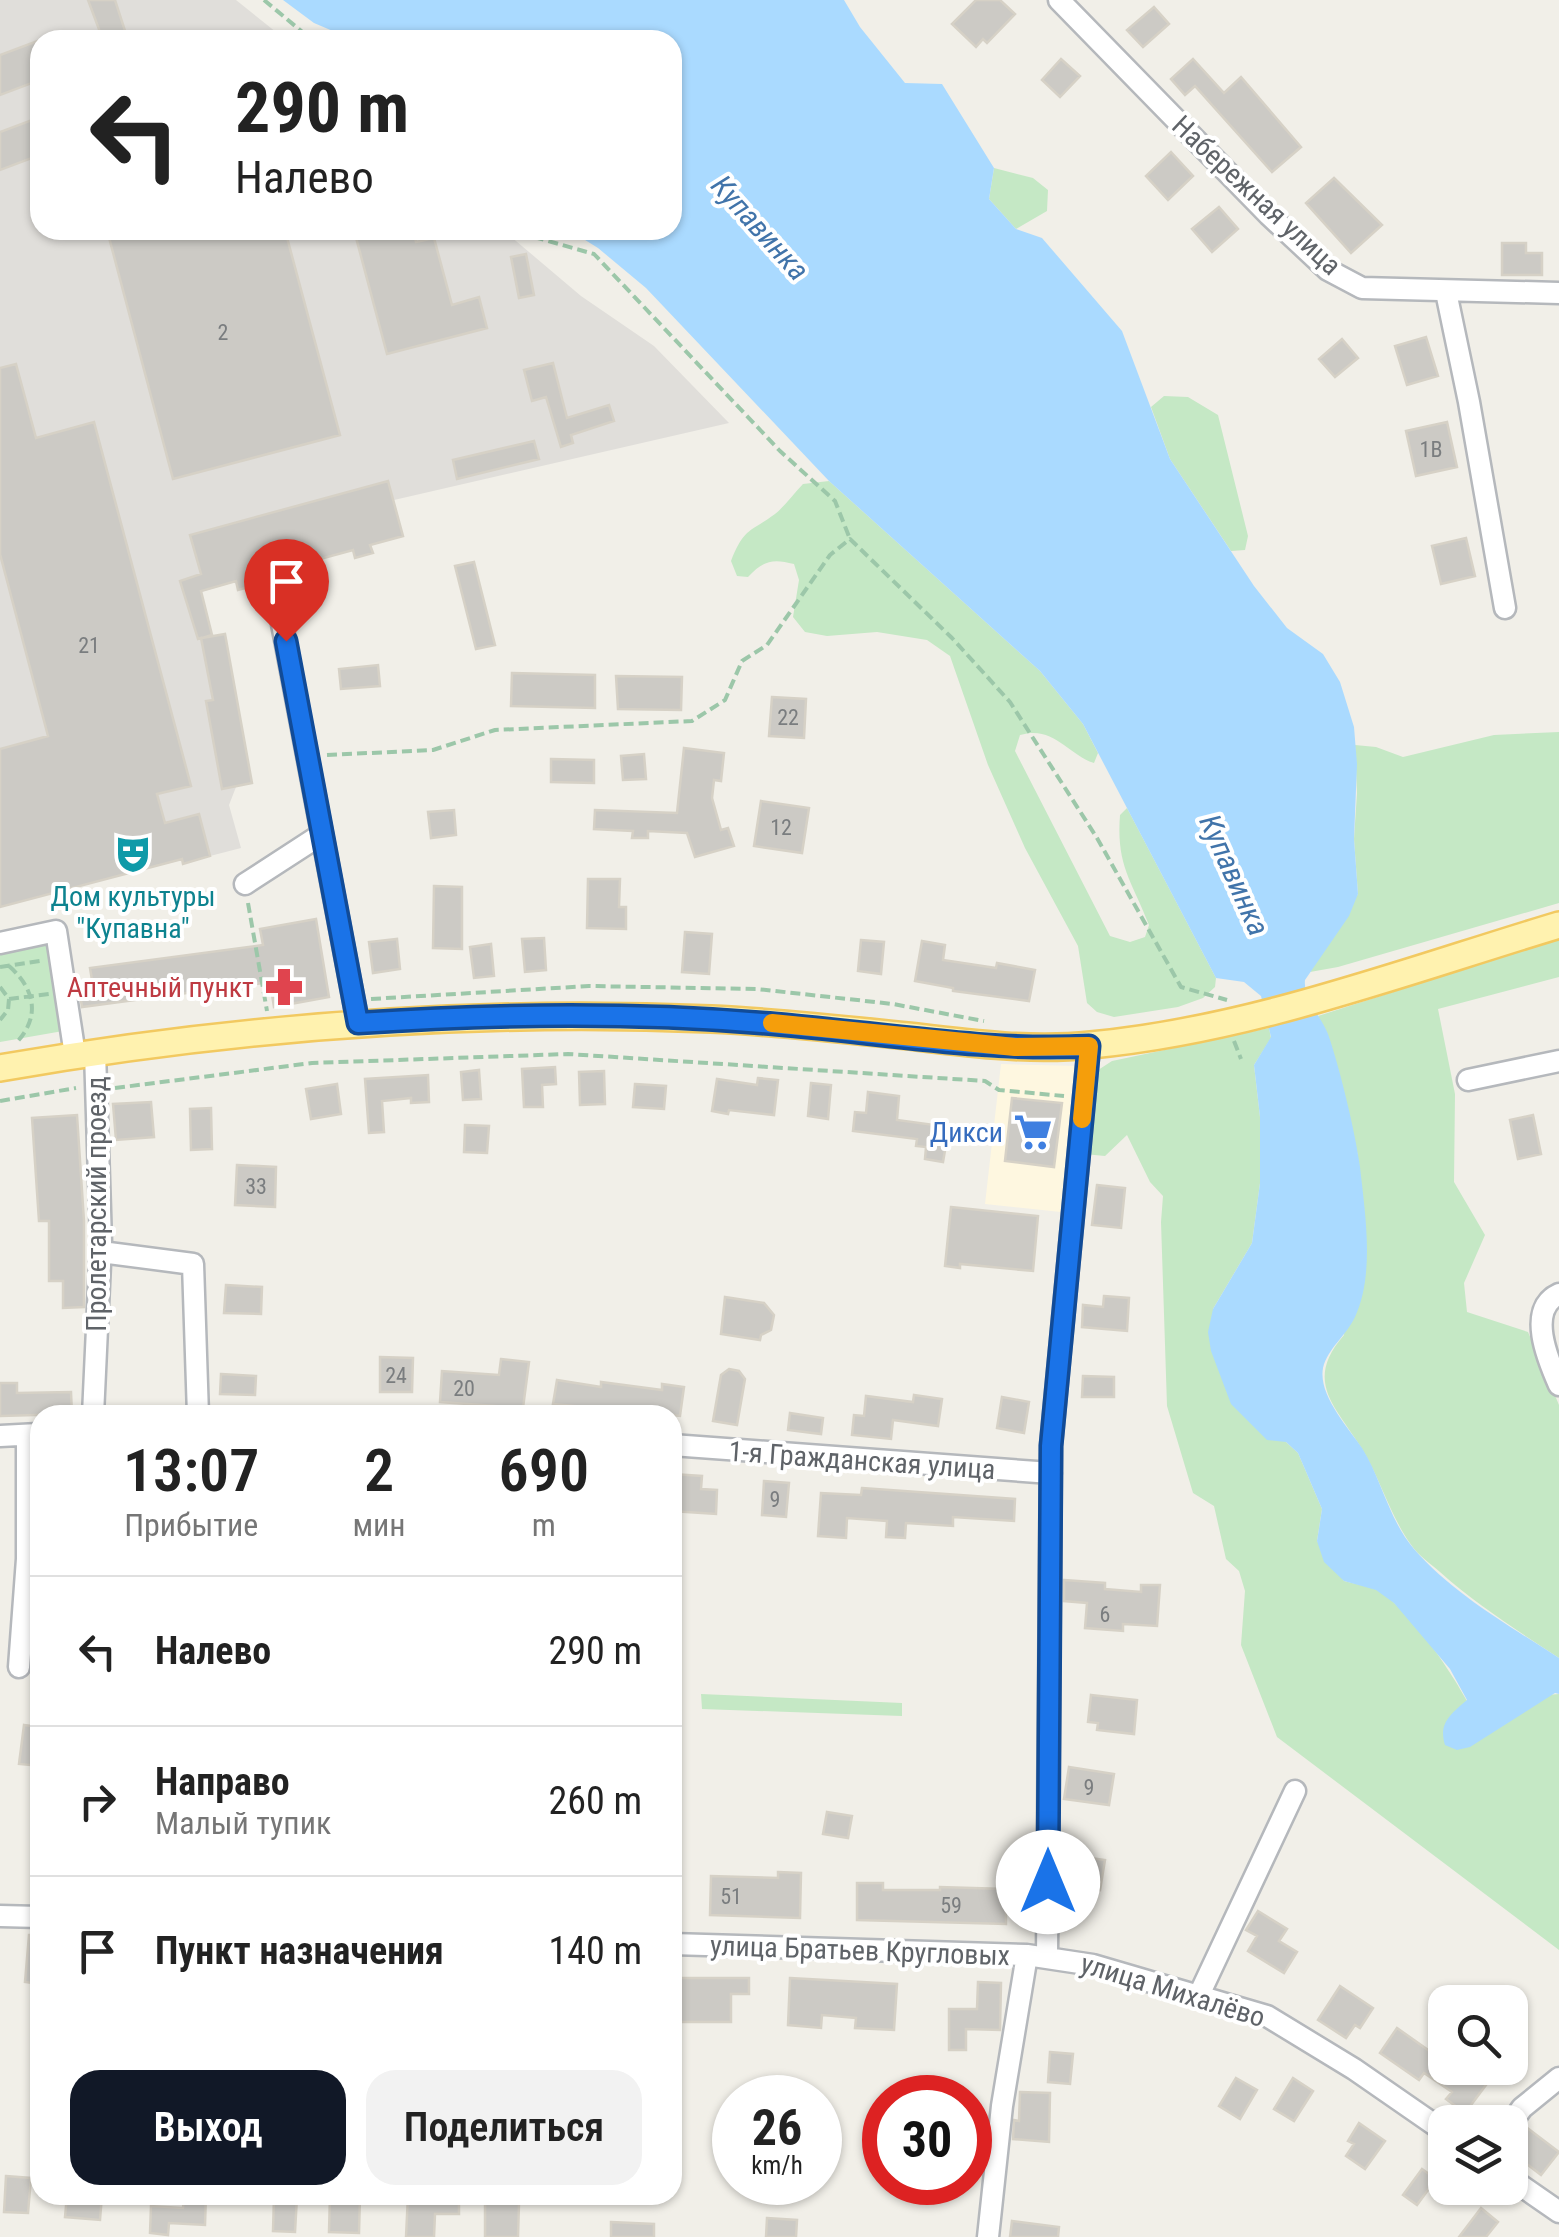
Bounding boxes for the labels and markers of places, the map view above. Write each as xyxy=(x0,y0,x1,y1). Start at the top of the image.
pin xyxy=(244,539,329,642)
theatre icon: Дом культуры "Купавна" xyxy=(112,833,154,875)
place label: Дом культуры "Купавна" xyxy=(51,880,215,945)
pharmacy icon: Аптечный пункт xyxy=(263,966,305,1008)
place label: Аптечный пункт xyxy=(67,971,254,1004)
supermarket icon: Дикси xyxy=(1012,1111,1054,1153)
place label: Дикси xyxy=(930,1116,1003,1149)

